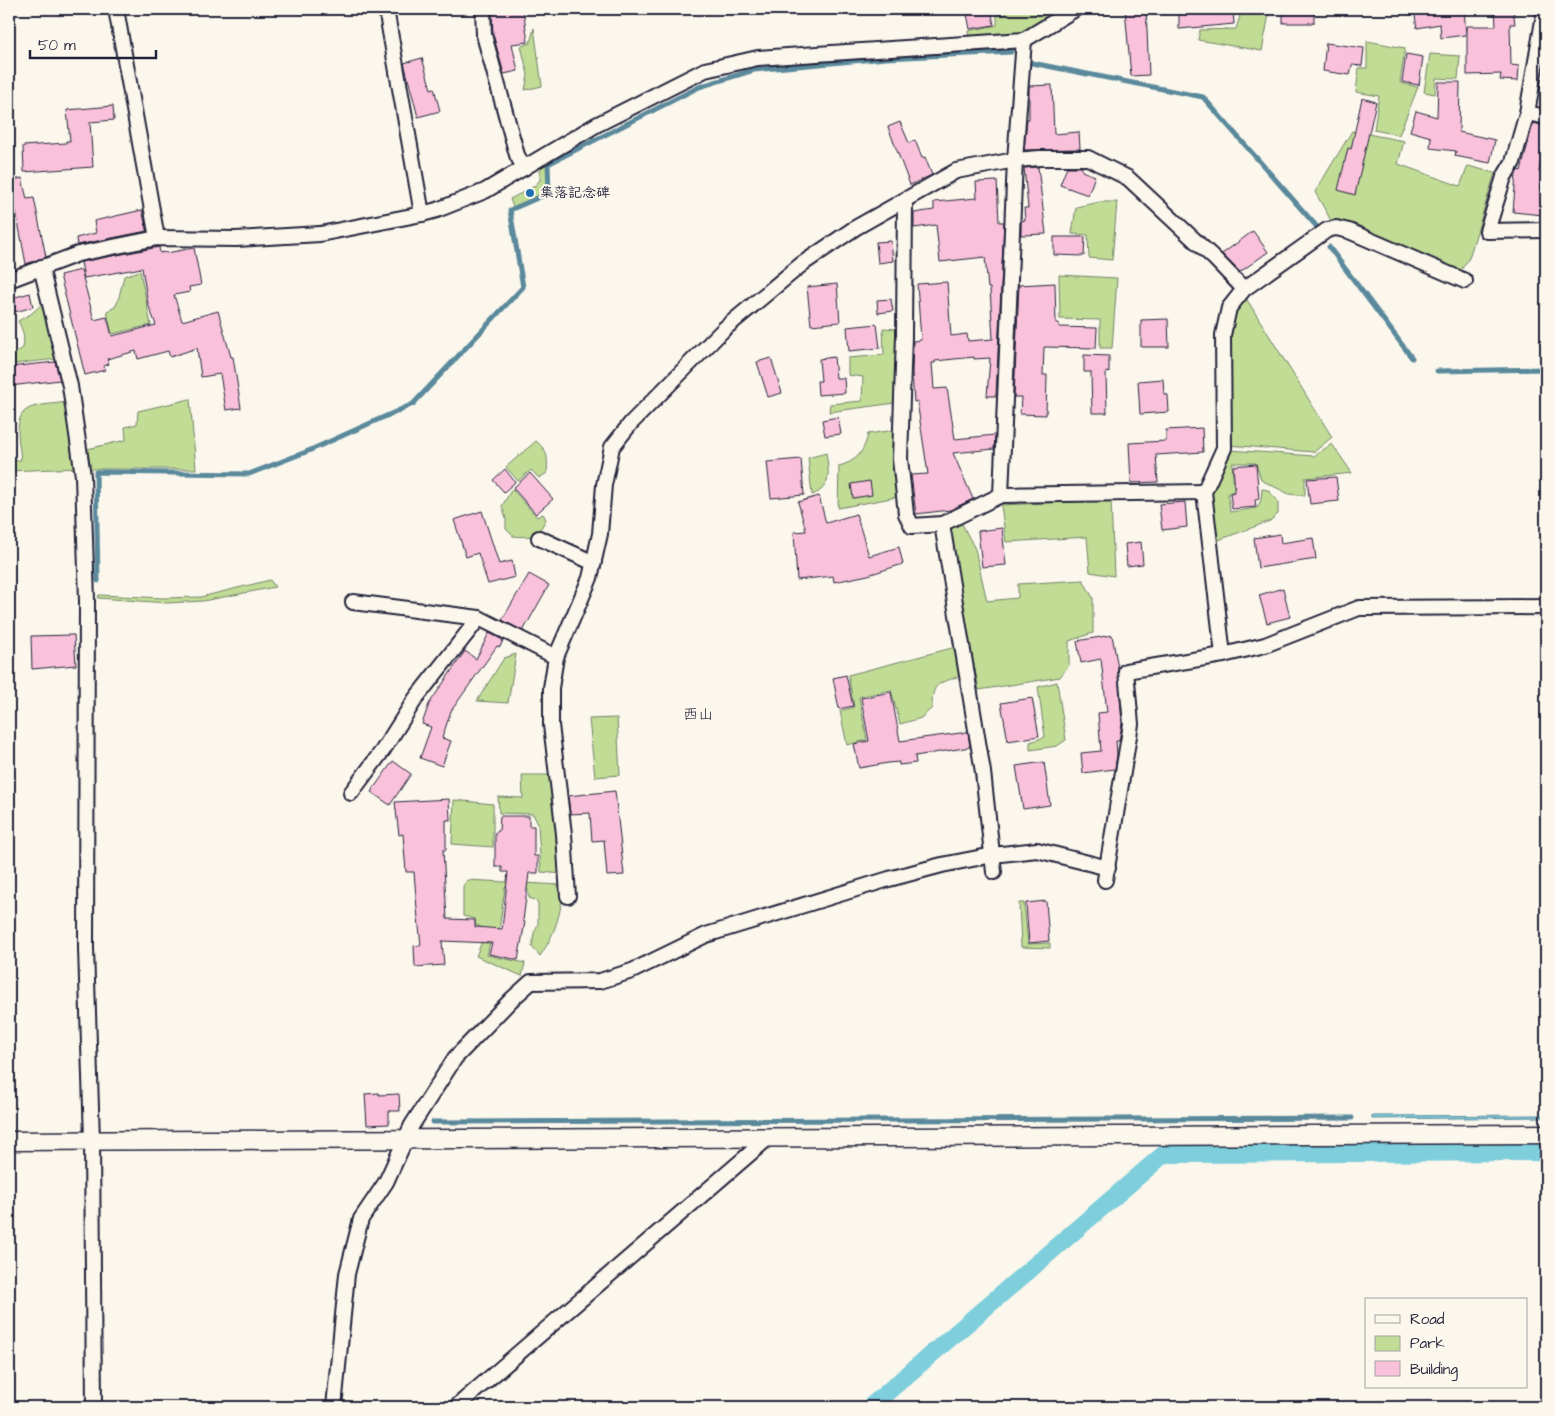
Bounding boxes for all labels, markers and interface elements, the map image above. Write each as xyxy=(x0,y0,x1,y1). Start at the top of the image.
scale bar xyxy=(30,28,156,60)
text: 50 m xyxy=(38,35,76,56)
place label: 集落記念碑 xyxy=(540,183,610,203)
marker: 集落記念碑 xyxy=(524,187,536,199)
district label: 西山 xyxy=(683,704,713,725)
legend xyxy=(1365,1298,1528,1388)
text: Road xyxy=(1410,1309,1445,1330)
text: Park xyxy=(1410,1333,1445,1354)
text: Building xyxy=(1410,1359,1458,1381)

